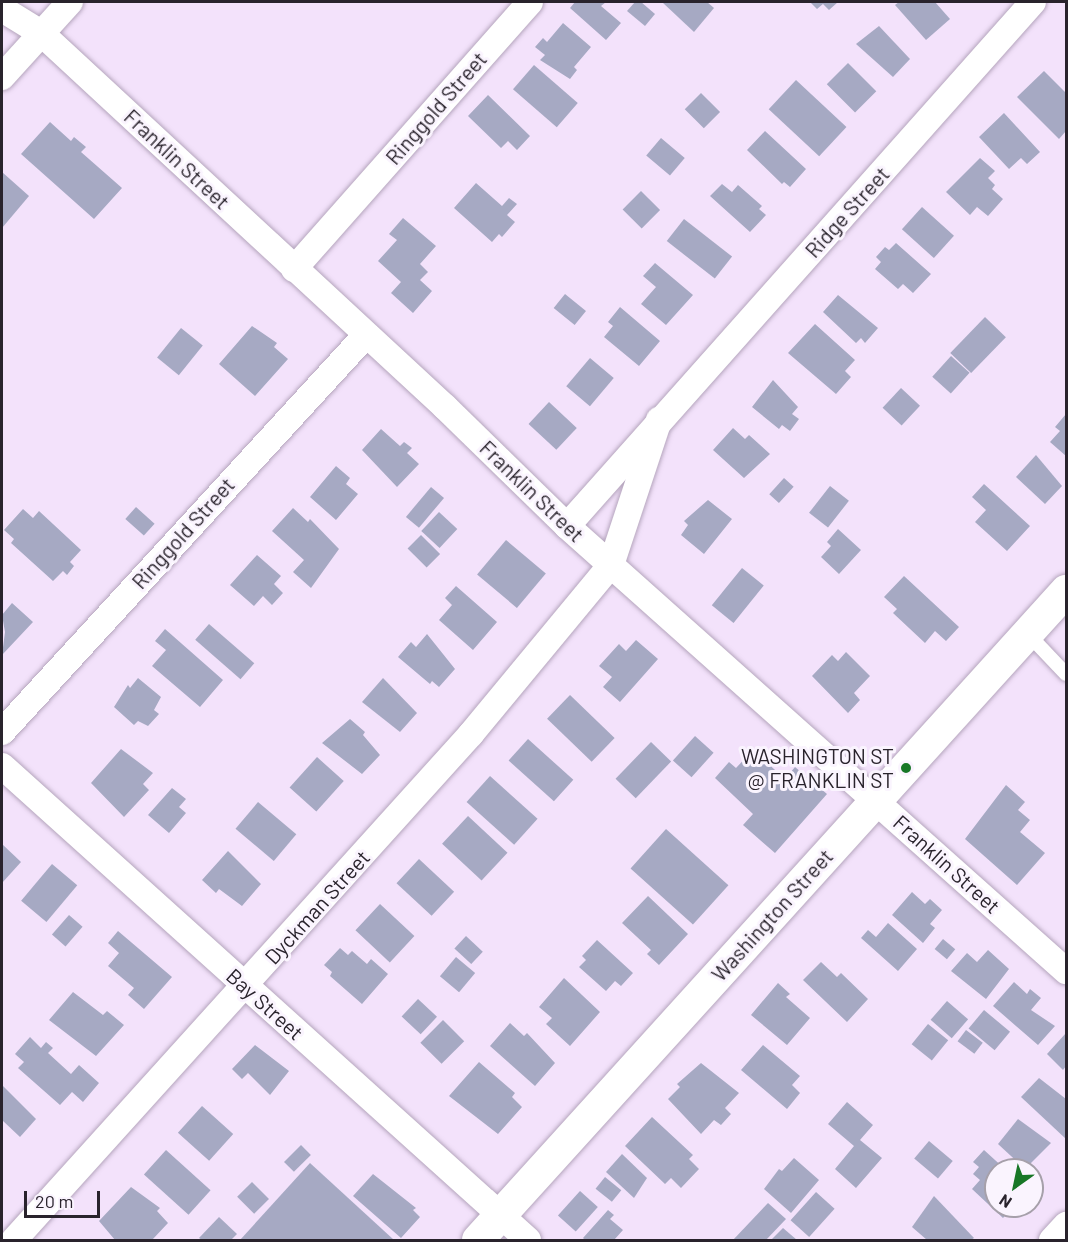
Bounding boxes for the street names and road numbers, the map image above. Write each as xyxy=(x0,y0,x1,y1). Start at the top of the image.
street label: Ringgold Street xyxy=(380,46,492,170)
street label: Franklin Street xyxy=(119,104,235,214)
street label: Ridge Street xyxy=(800,161,894,263)
street label: Franklin Street xyxy=(475,435,589,547)
street label: Ringgold Street xyxy=(126,472,240,594)
street label: Franklin Street xyxy=(888,810,1006,918)
street label: Washington Street xyxy=(706,844,838,986)
street label: Dyckman Street xyxy=(259,845,375,969)
street label: Bay Street xyxy=(221,963,309,1045)

